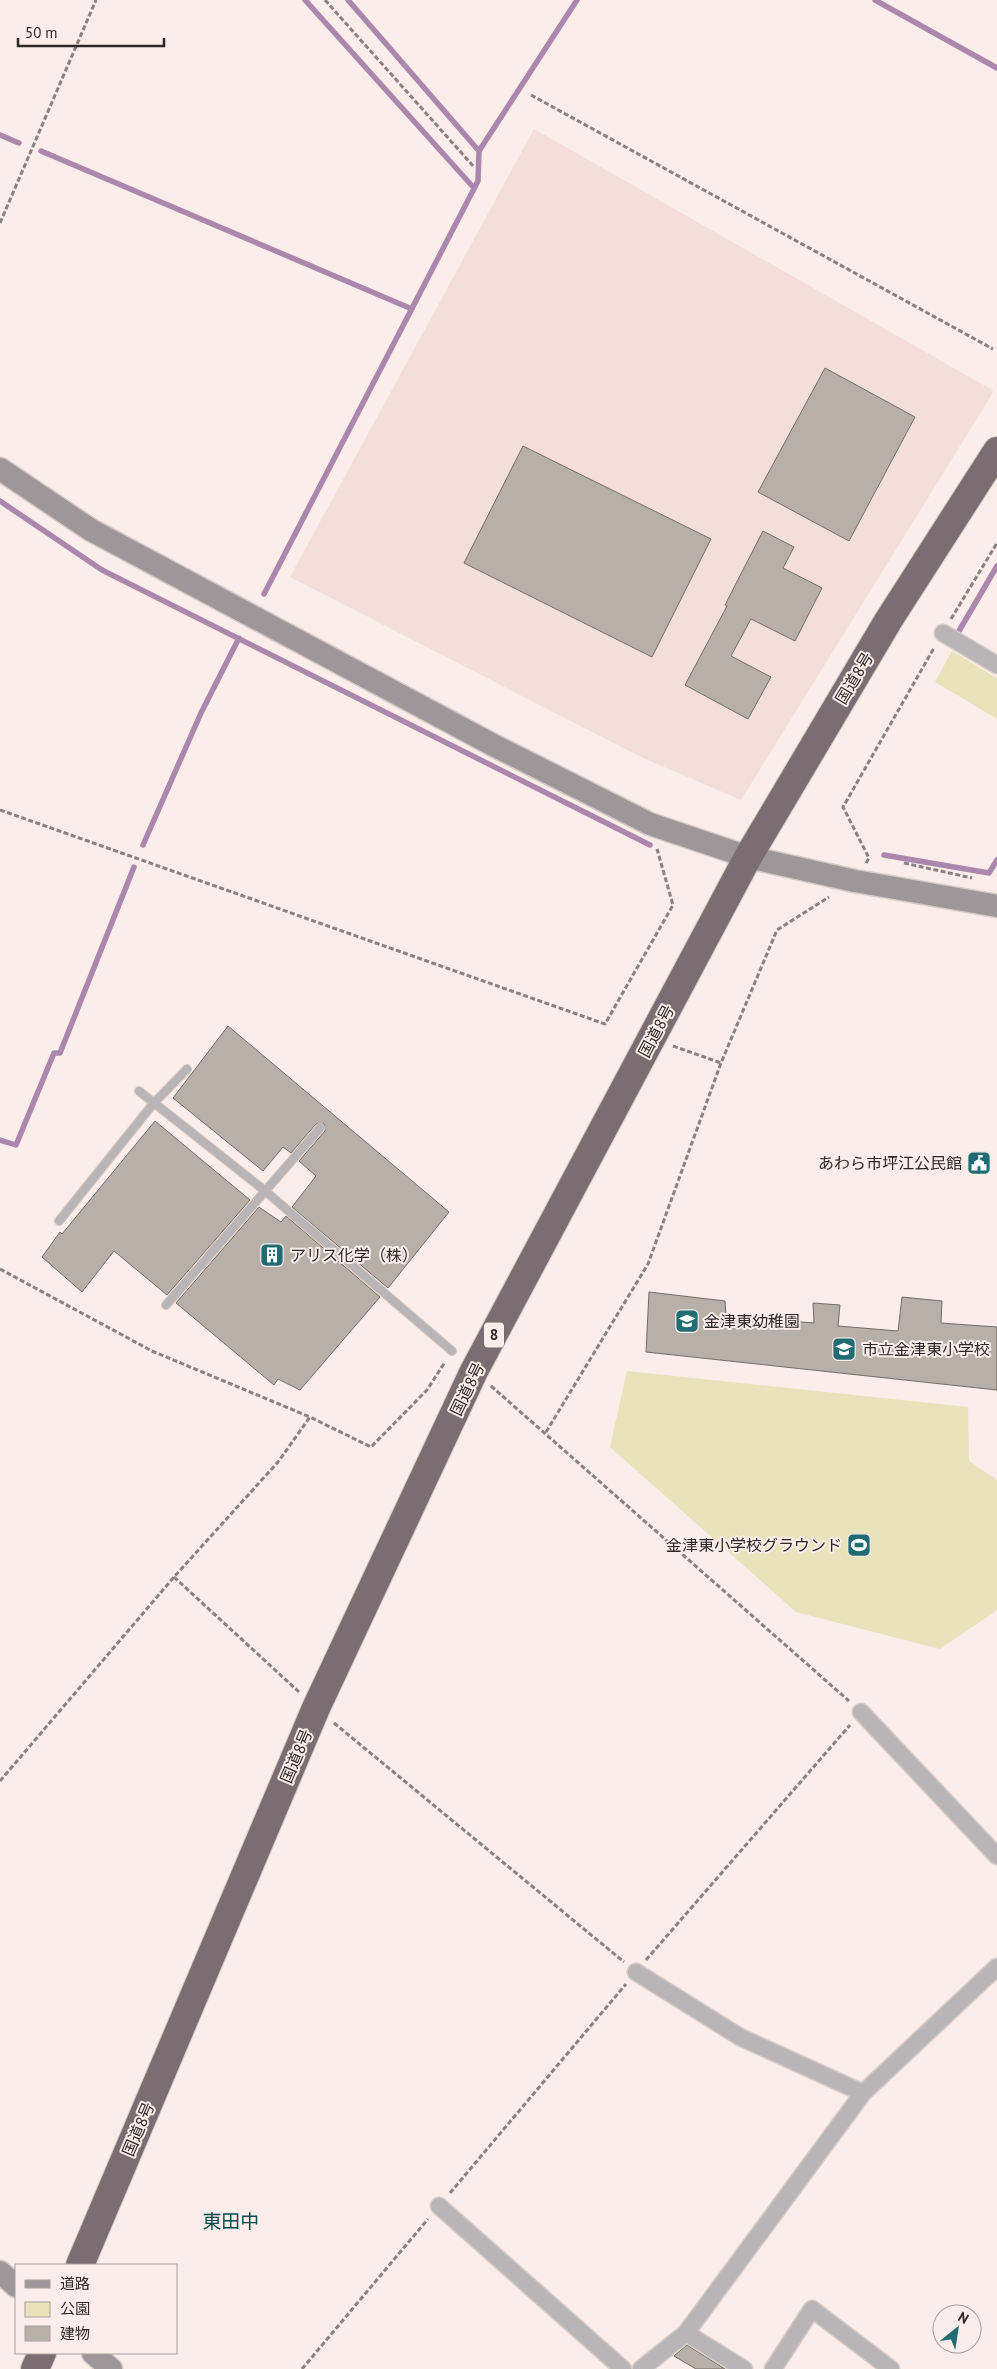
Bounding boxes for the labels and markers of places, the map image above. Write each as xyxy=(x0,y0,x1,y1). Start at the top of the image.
public building icon: あわら市坪江公民館 xyxy=(966,1150,992,1176)
place label: あわら市坪江公民館 xyxy=(818,1153,962,1173)
building icon: アリス化学（株） xyxy=(259,1242,285,1268)
place label: アリス化学（株） xyxy=(290,1245,418,1265)
school or university icon: 金津東幼稚園 xyxy=(674,1308,700,1334)
place label: 金津東幼稚園 xyxy=(704,1311,800,1331)
school or university icon: 市立金津東小学校 xyxy=(831,1336,857,1362)
place label: 市立金津東小学校 xyxy=(862,1339,990,1359)
sports icon: 金津東小学校グラウンド xyxy=(846,1532,872,1558)
place label: 金津東小学校グラウンド xyxy=(666,1535,842,1555)

